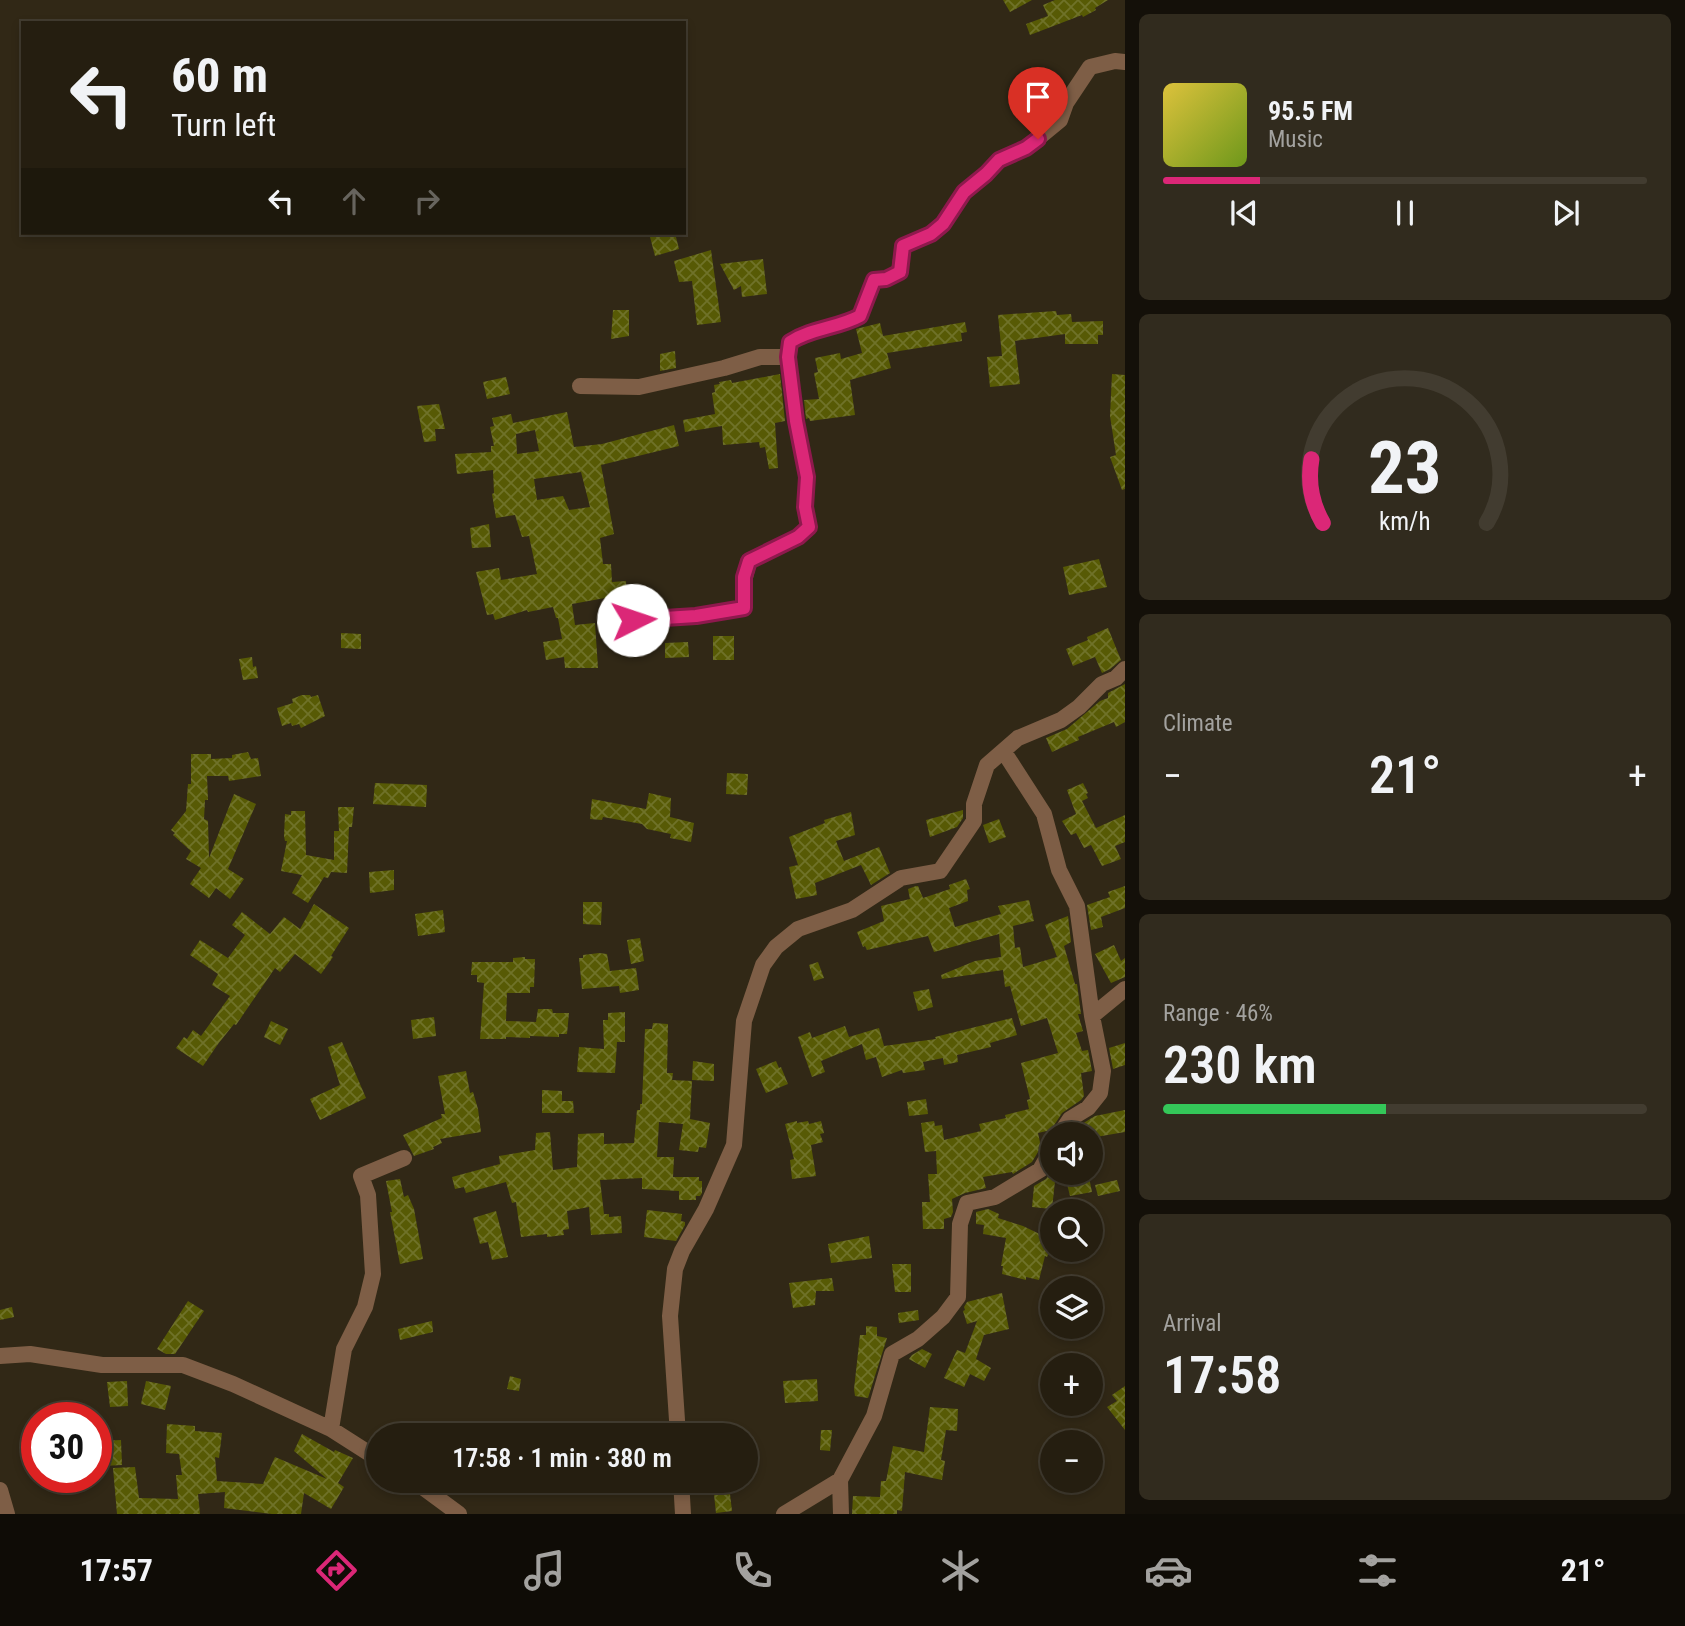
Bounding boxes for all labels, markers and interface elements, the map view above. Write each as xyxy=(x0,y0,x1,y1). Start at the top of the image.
text: 60 m xyxy=(171,47,268,104)
icon: left xyxy=(56,49,147,140)
pin xyxy=(1008,67,1068,139)
icon: arrive xyxy=(1019,78,1057,116)
text: 95.5 FM xyxy=(1268,96,1353,126)
text: Turn left xyxy=(171,106,276,144)
text: Music xyxy=(1268,126,1323,153)
icon: left xyxy=(262,182,300,220)
icon: ahead xyxy=(335,182,373,220)
icon: right xyxy=(408,182,446,220)
icon: previous xyxy=(1225,194,1263,232)
icon: pause xyxy=(1386,194,1424,232)
icon: next xyxy=(1547,194,1585,232)
text: 23 xyxy=(1368,425,1442,511)
text: km/h xyxy=(1379,507,1431,536)
position arrow xyxy=(596,583,670,657)
text: Climate xyxy=(1163,710,1233,737)
text: 21° xyxy=(1369,745,1441,806)
text: − xyxy=(1163,754,1182,798)
text: + xyxy=(1628,754,1647,798)
text: Range · 46% xyxy=(1163,1000,1273,1027)
text: 230 km xyxy=(1163,1035,1317,1096)
map controls xyxy=(1040,1122,1103,1493)
button: sound xyxy=(1040,1122,1103,1185)
button: search xyxy=(1040,1199,1103,1262)
button: layers xyxy=(1040,1276,1103,1339)
text: Arrival xyxy=(1163,1310,1222,1337)
text: 17:58 xyxy=(1163,1345,1281,1406)
button: + xyxy=(1040,1353,1103,1416)
speed limit sign: 30 xyxy=(21,1402,112,1493)
button: − xyxy=(1040,1430,1103,1493)
text: 17:58 · 1 min · 380 m xyxy=(452,1443,672,1473)
icon: directions xyxy=(312,1546,361,1595)
icon: music xyxy=(520,1546,569,1595)
icon: phone xyxy=(728,1546,777,1595)
icon: climate xyxy=(936,1546,985,1595)
icon: car xyxy=(1144,1546,1193,1595)
icon: filters xyxy=(1353,1546,1402,1595)
text: 17:57 xyxy=(80,1551,153,1589)
text: 21° xyxy=(1561,1551,1605,1589)

